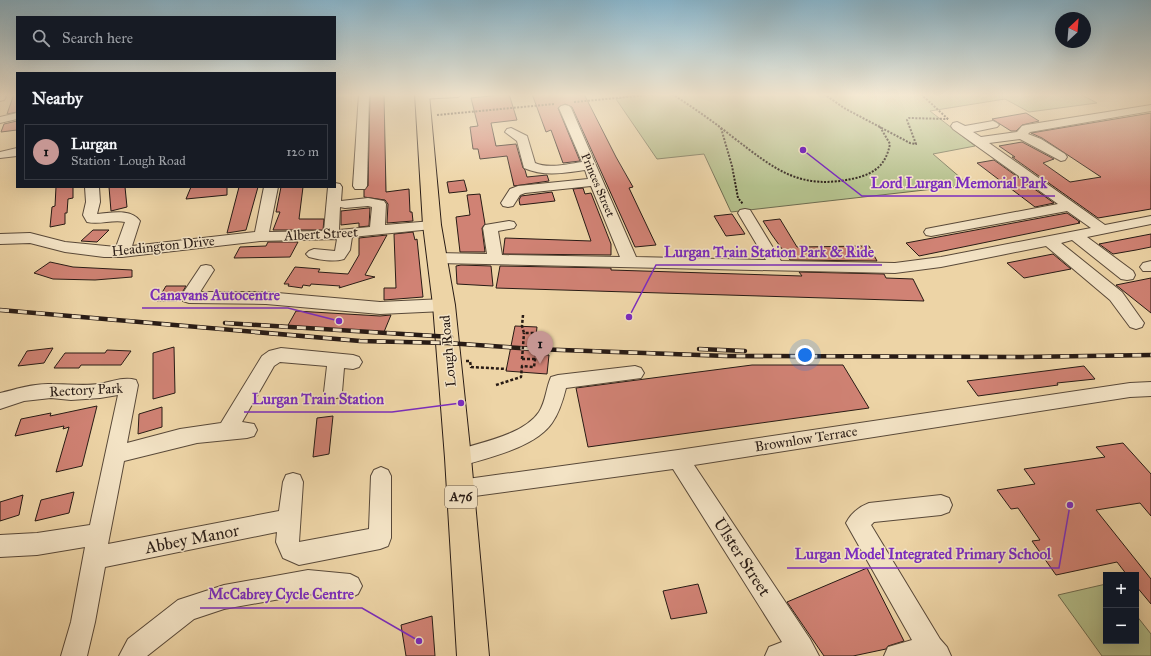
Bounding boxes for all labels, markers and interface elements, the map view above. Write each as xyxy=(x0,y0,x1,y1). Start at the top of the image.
north arrow xyxy=(1055,12,1091,48)
search box xyxy=(16,16,336,60)
icon: search xyxy=(30,27,52,49)
text: Search here xyxy=(62,29,133,47)
text: Nearby xyxy=(32,88,83,109)
text: Lurgan xyxy=(71,135,117,153)
text: 1 xyxy=(43,144,49,160)
text: 120 m xyxy=(286,144,319,160)
street label: Princes Street xyxy=(578,151,618,220)
text: Station · Lough Road xyxy=(71,153,186,169)
callout: Lord Lurgan Memorial Park xyxy=(862,169,1055,196)
text: Lord Lurgan Memorial Park xyxy=(871,174,1048,193)
street label: Albert Street xyxy=(283,224,358,244)
street label: Headington Drive xyxy=(111,232,216,260)
callout: Lurgan Train Station Park & Ride xyxy=(656,238,882,265)
text: Lurgan Train Station Park & Ride xyxy=(664,243,875,262)
callout: Canavans Autocentre xyxy=(142,281,288,308)
text: Canavans Autocentre xyxy=(150,286,281,304)
street label: Lough Road xyxy=(436,314,460,388)
pin: 1 xyxy=(527,331,553,364)
your location xyxy=(795,345,815,365)
street label: Rectory Park xyxy=(49,380,124,400)
callout: Lurgan Train Station xyxy=(244,385,392,412)
text: Lurgan Train Station xyxy=(252,390,385,409)
street label: Brownlow Terrace xyxy=(753,422,859,456)
road number: A76 xyxy=(445,486,477,508)
street label: Ulster Street xyxy=(709,514,775,600)
street label: Abbey Manor xyxy=(142,519,241,559)
callout: Lurgan Model Integrated Primary School xyxy=(787,541,1059,568)
text: Lurgan Model Integrated Primary School xyxy=(795,545,1052,564)
map controls xyxy=(1103,572,1139,644)
button: + xyxy=(1103,572,1139,608)
callout: McCabrey Cycle Centre xyxy=(200,581,362,608)
text: McCabrey Cycle Centre xyxy=(208,585,355,604)
button: − xyxy=(1103,608,1139,644)

